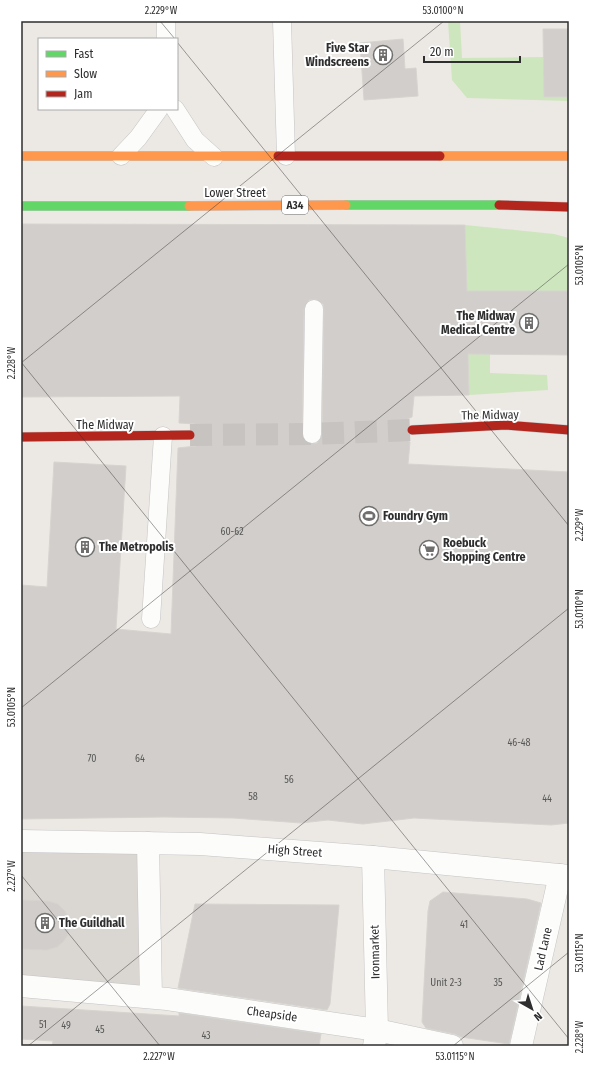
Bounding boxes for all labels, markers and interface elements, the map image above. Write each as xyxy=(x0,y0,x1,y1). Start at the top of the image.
text: 2.229°W xyxy=(145,5,178,17)
text: 53.0100°N xyxy=(422,5,464,17)
legend xyxy=(38,38,178,110)
scale bar xyxy=(424,38,520,64)
place label: Five Star Windscreens xyxy=(306,41,370,69)
building icon: Five Star Windscreens xyxy=(372,44,394,66)
text: 20 m xyxy=(430,45,454,59)
text: Fast xyxy=(74,47,93,61)
text: Slow xyxy=(74,67,97,81)
text: Jam xyxy=(74,87,92,101)
street label: Lower Street xyxy=(204,186,266,200)
road number: A34 xyxy=(282,196,308,214)
text: 53.0105°N xyxy=(574,245,586,285)
place label: The Midway Medical Centre xyxy=(441,309,515,337)
building icon: The Midway Medical Centre xyxy=(518,312,540,334)
text: 2.228°W xyxy=(6,346,18,379)
street label: The Midway xyxy=(461,407,519,422)
street label: The Midway xyxy=(76,418,134,432)
sports icon: Foundry Gym xyxy=(358,505,380,527)
text: 2.229°W xyxy=(574,508,586,541)
place label: Foundry Gym xyxy=(383,509,448,523)
house number: 60-62 xyxy=(220,526,244,538)
building icon: The Metropolis xyxy=(74,536,96,558)
place label: Roebuck Shopping Centre xyxy=(443,536,526,564)
supermarket icon: Roebuck Shopping Centre xyxy=(418,539,440,561)
place label: The Metropolis xyxy=(99,540,174,554)
text: 53.0110°N xyxy=(574,589,586,629)
text: 53.0105°N xyxy=(6,687,18,727)
house number: 46-48 xyxy=(507,737,531,749)
house number: 70 xyxy=(87,753,97,765)
house number: 64 xyxy=(135,753,145,765)
house number: 56 xyxy=(284,774,294,786)
house number: 58 xyxy=(248,791,258,803)
house number: 44 xyxy=(542,793,552,805)
street label: High Street xyxy=(267,842,323,860)
text: 2.227°W xyxy=(6,860,18,892)
building icon: The Guildhall xyxy=(34,912,56,934)
place label: The Guildhall xyxy=(59,916,125,930)
house number: 41 xyxy=(460,919,468,931)
street label: Ironmarket xyxy=(368,925,382,979)
street label: Lad Lane xyxy=(531,926,555,972)
text: 53.0115°N xyxy=(574,934,586,972)
house number: Unit 2-3 xyxy=(430,977,462,989)
house number: 35 xyxy=(493,977,503,989)
north arrow xyxy=(512,989,552,1029)
street label: Cheapside xyxy=(246,1004,298,1024)
text: N xyxy=(531,1009,545,1024)
house number: 51 xyxy=(39,1019,47,1031)
house number: 49 xyxy=(61,1020,71,1032)
text: 2.228°W xyxy=(574,1020,586,1053)
house number: 45 xyxy=(95,1024,105,1036)
house number: 43 xyxy=(201,1030,211,1042)
text: 2.227°W xyxy=(143,1051,175,1063)
text: 53.0115°N xyxy=(436,1051,474,1063)

